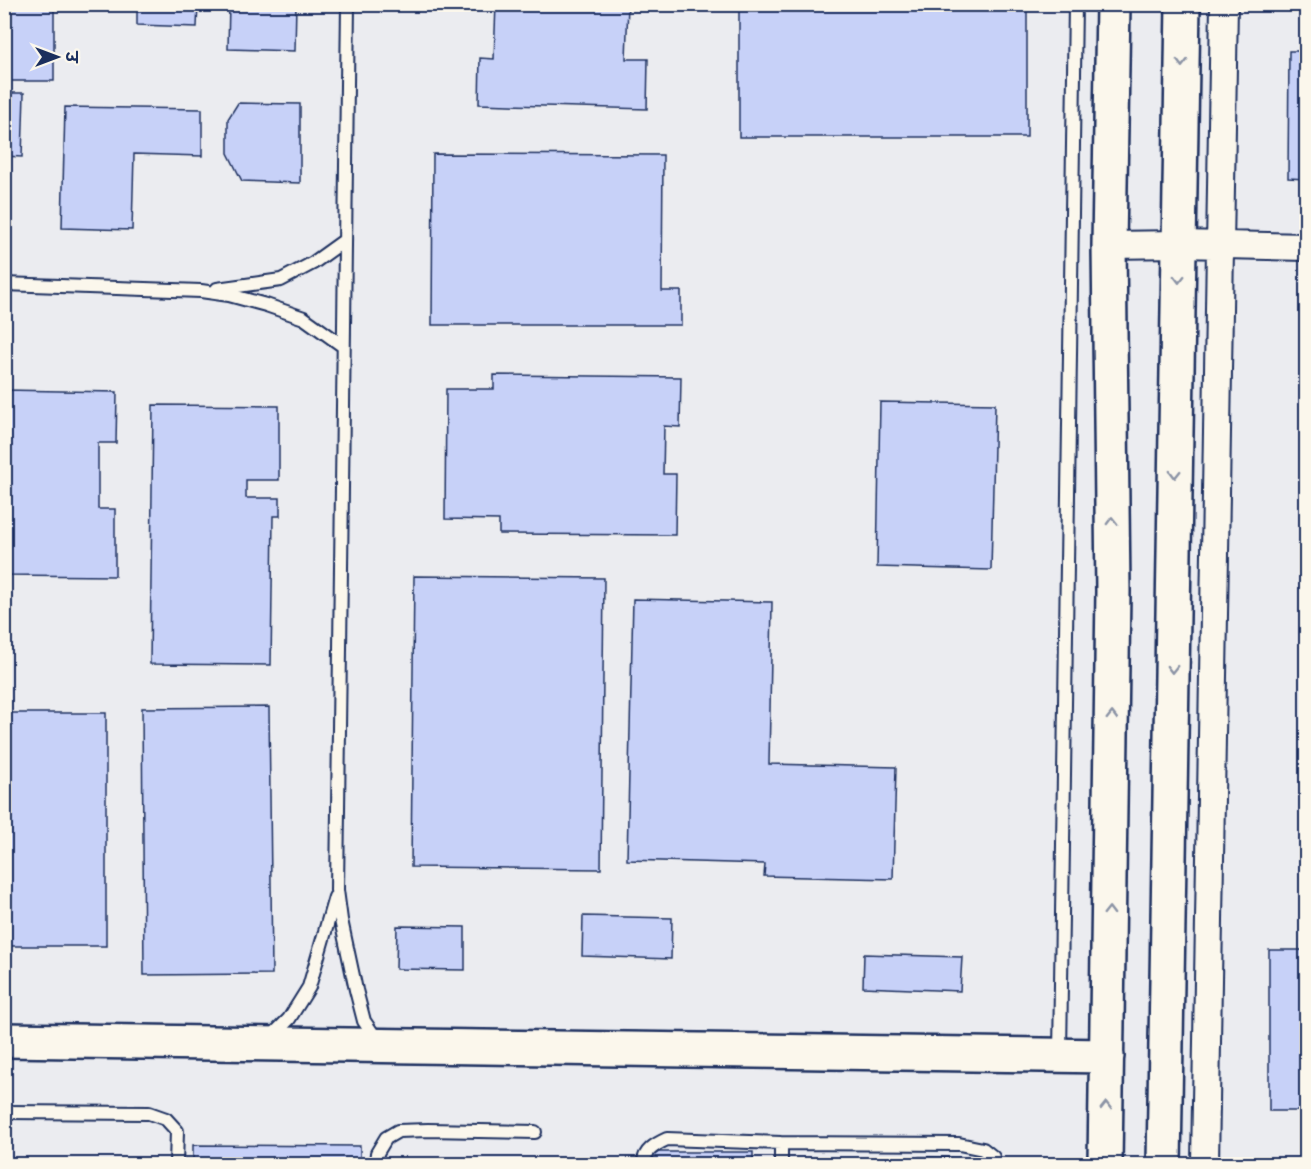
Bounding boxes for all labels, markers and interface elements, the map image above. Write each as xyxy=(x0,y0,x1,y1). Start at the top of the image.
north arrow xyxy=(27,27,87,87)
text: उ xyxy=(58,50,82,64)
one-way arrow xyxy=(1176,58,1188,67)
one-way arrow xyxy=(1173,274,1185,283)
one-way arrow xyxy=(1169,469,1181,478)
one-way arrow xyxy=(1106,517,1119,526)
one-way arrow xyxy=(1166,664,1178,673)
one-way arrow xyxy=(1105,712,1118,721)
one-way arrow xyxy=(1103,907,1115,916)
one-way arrow xyxy=(1100,1102,1112,1111)

